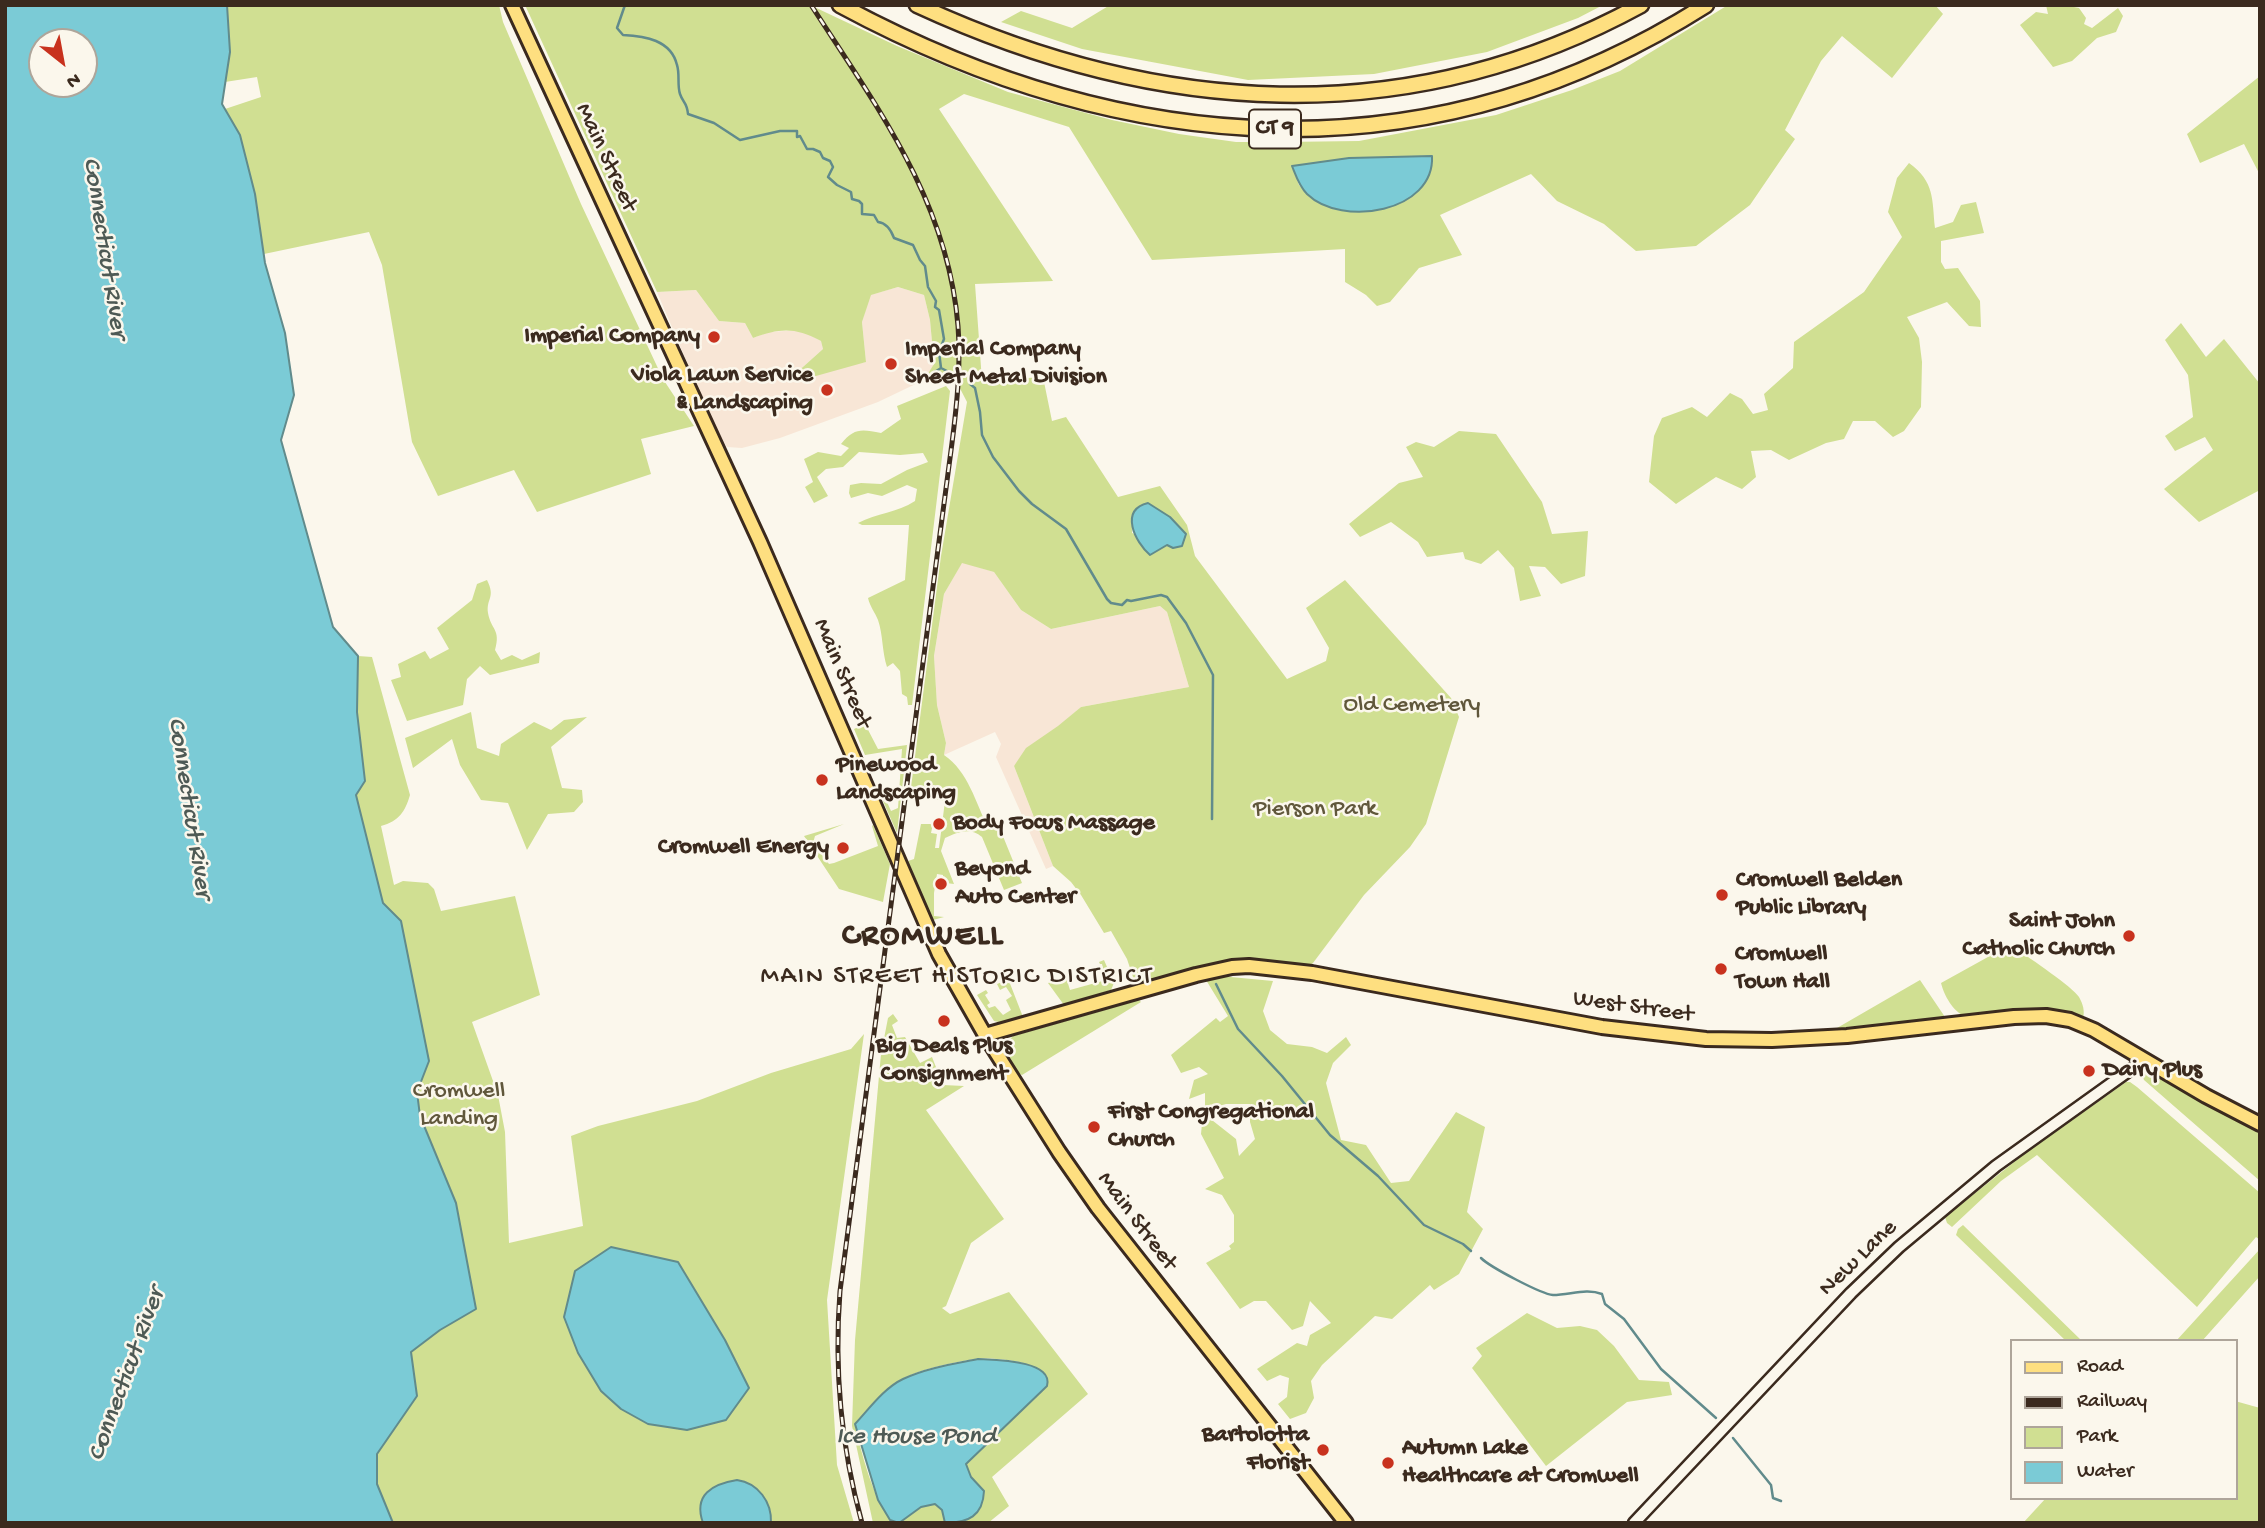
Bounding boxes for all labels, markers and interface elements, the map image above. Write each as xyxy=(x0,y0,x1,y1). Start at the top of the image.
north arrow xyxy=(28,28,98,98)
text: N xyxy=(62,67,84,93)
street label: Main Street xyxy=(567,99,643,217)
road number: CT 9 xyxy=(1249,110,1301,148)
water label: Connecticut River xyxy=(73,156,133,340)
place label: Imperial Company xyxy=(524,323,700,351)
marker: Imperial Company xyxy=(706,329,722,345)
place label: Imperial Company Sheet Metal Division xyxy=(905,336,1107,392)
marker: Imperial Company Sheet Metal Division xyxy=(883,356,899,372)
place label: Viola Lawn Service & Landscaping xyxy=(632,362,813,418)
marker: Viola Lawn Service & Landscaping xyxy=(819,382,835,398)
street label: Main Street xyxy=(805,615,877,733)
park label: Old Cemetery xyxy=(1344,692,1480,720)
water label: Connecticut River xyxy=(158,716,218,900)
place label: Pinewood Landscaping xyxy=(836,752,956,808)
marker: Pinewood Landscaping xyxy=(814,772,830,788)
park label: Pierson Park xyxy=(1253,796,1377,824)
place label: Body Focus Massage xyxy=(953,810,1155,838)
marker: Body Focus Massage xyxy=(931,816,947,832)
place label: Cromwell Energy xyxy=(658,834,829,862)
marker: Cromwell Energy xyxy=(835,840,851,856)
place label: Beyond Auto Center xyxy=(955,856,1076,912)
place label: Cromwell Belden Public Library xyxy=(1736,867,1902,923)
marker: Beyond Auto Center xyxy=(933,876,949,892)
marker: Cromwell Belden Public Library xyxy=(1714,887,1730,903)
place label: Saint John Catholic Church xyxy=(1962,908,2115,964)
district label: CROMWELL xyxy=(843,919,1003,957)
marker: Saint John Catholic Church xyxy=(2121,928,2137,944)
place label: Cromwell Town Hall xyxy=(1735,941,1830,997)
marker: Cromwell Town Hall xyxy=(1713,961,1729,977)
district label: MAIN STREET HISTORIC DISTRICT xyxy=(764,962,1150,994)
street label: West Street xyxy=(1571,985,1695,1031)
marker: Big Deals Plus Consignment xyxy=(936,1013,952,1029)
place label: Big Deals Plus Consignment xyxy=(876,1033,1012,1089)
place label: Dairy Plus xyxy=(2103,1057,2202,1085)
marker: Dairy Plus xyxy=(2081,1063,2097,1079)
park label: Cromwell Landing xyxy=(413,1078,505,1134)
place label: First Congregational Church xyxy=(1108,1099,1314,1155)
marker: First Congregational Church xyxy=(1086,1119,1102,1135)
street label: Main Street xyxy=(1090,1167,1182,1277)
street label: New Lane xyxy=(1814,1215,1904,1303)
water label: Connecticut River xyxy=(82,1284,174,1466)
legend xyxy=(2010,1339,2237,1500)
text: Road xyxy=(2077,1355,2123,1380)
text: Railway xyxy=(2077,1390,2147,1415)
water label: Ice House Pond xyxy=(836,1422,996,1454)
place label: Bartolotta Florist xyxy=(1202,1422,1309,1478)
text: Park xyxy=(2077,1425,2117,1450)
place label: Autumn Lake Healthcare at Cromwell xyxy=(1402,1435,1639,1491)
marker: Bartolotta Florist xyxy=(1315,1442,1331,1458)
marker: Autumn Lake Healthcare at Cromwell xyxy=(1380,1455,1396,1471)
text: Water xyxy=(2077,1460,2133,1485)

